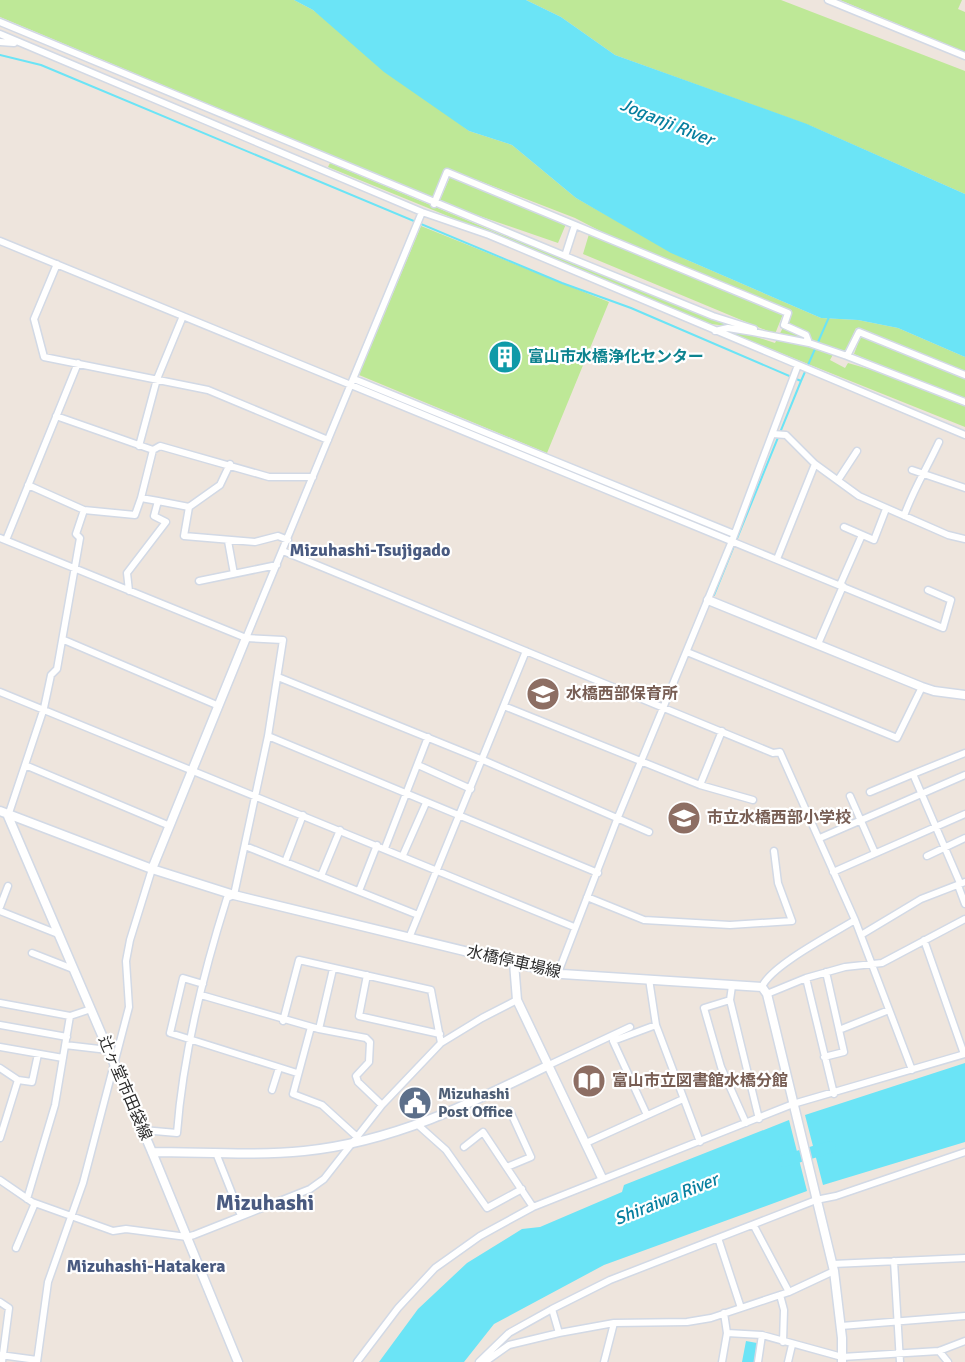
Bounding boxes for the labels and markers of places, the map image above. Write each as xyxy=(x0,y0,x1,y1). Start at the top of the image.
building icon: 富山市水橋浄化センター xyxy=(487,339,523,375)
place label: 富山市水橋浄化センター xyxy=(528,347,704,367)
school or university icon: 水橋西部保育所 xyxy=(525,676,561,712)
place label: 水橋西部保育所 xyxy=(566,684,678,704)
school or university icon: 市立水橋西部小学校 xyxy=(666,800,702,836)
place label: 市立水橋西部小学校 xyxy=(707,808,851,828)
library icon: 富山市立図書館水橋分館 xyxy=(571,1063,607,1099)
place label: 富山市立図書館水橋分館 xyxy=(612,1071,788,1091)
place label: Mizuhashi Post Office xyxy=(438,1084,513,1122)
public building icon: Mizuhashi Post Office xyxy=(397,1085,433,1121)

